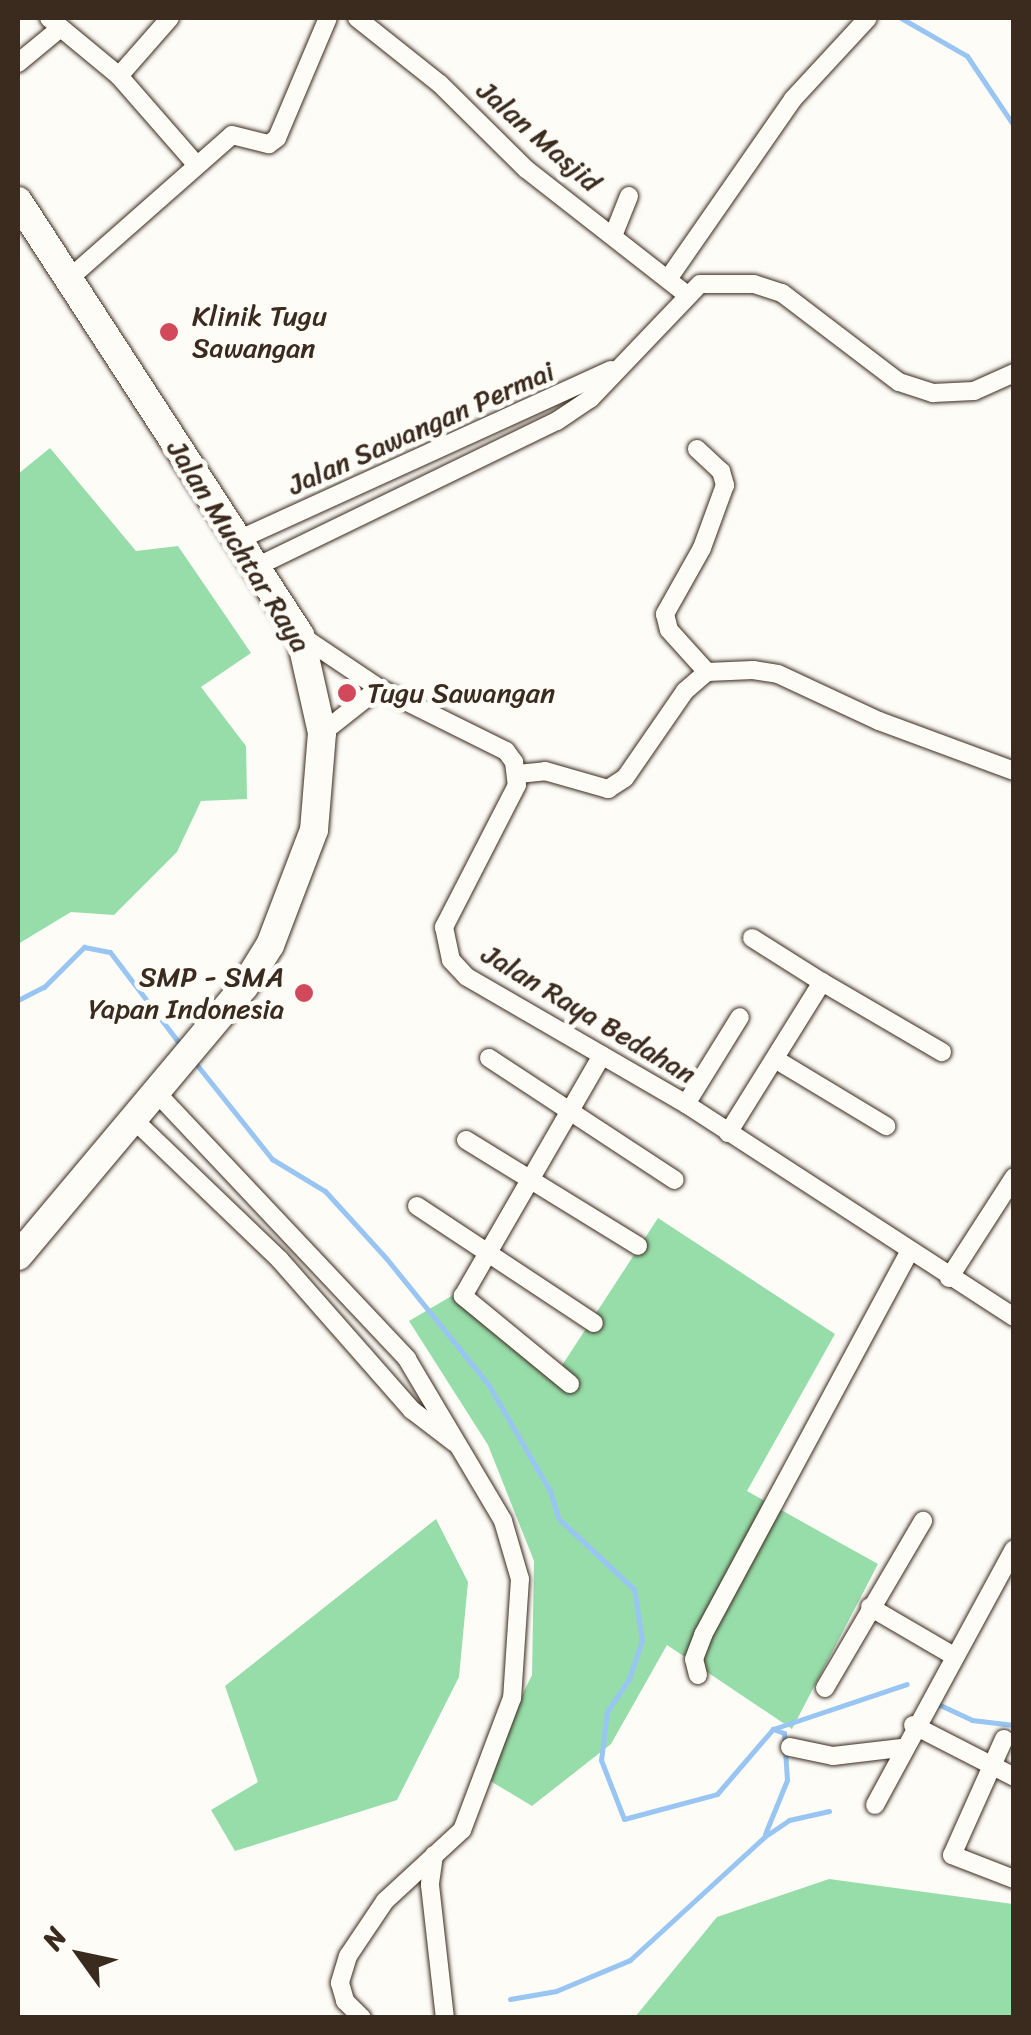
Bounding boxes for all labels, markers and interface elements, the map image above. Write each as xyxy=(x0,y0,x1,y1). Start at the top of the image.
street label: Jalan Masjid xyxy=(470,73,608,199)
place label: Klinik Tugu Sawangan xyxy=(192,299,327,365)
marker: Klinik Tugu Sawangan xyxy=(156,319,182,345)
street label: Jalan Sawangan Permai xyxy=(282,354,560,502)
street label: Jalan Muchtar Raya xyxy=(161,435,317,657)
place label: Tugu Sawangan xyxy=(367,676,555,710)
marker: Tugu Sawangan xyxy=(336,682,358,704)
street label: Jalan Raya Bedahan xyxy=(476,937,702,1091)
place label: SMP - SMA Yapan Indonesia xyxy=(87,960,284,1026)
marker: SMP - SMA Yapan Indonesia xyxy=(293,982,315,1004)
north arrow xyxy=(30,1905,130,2005)
text: N xyxy=(29,1917,80,1960)

